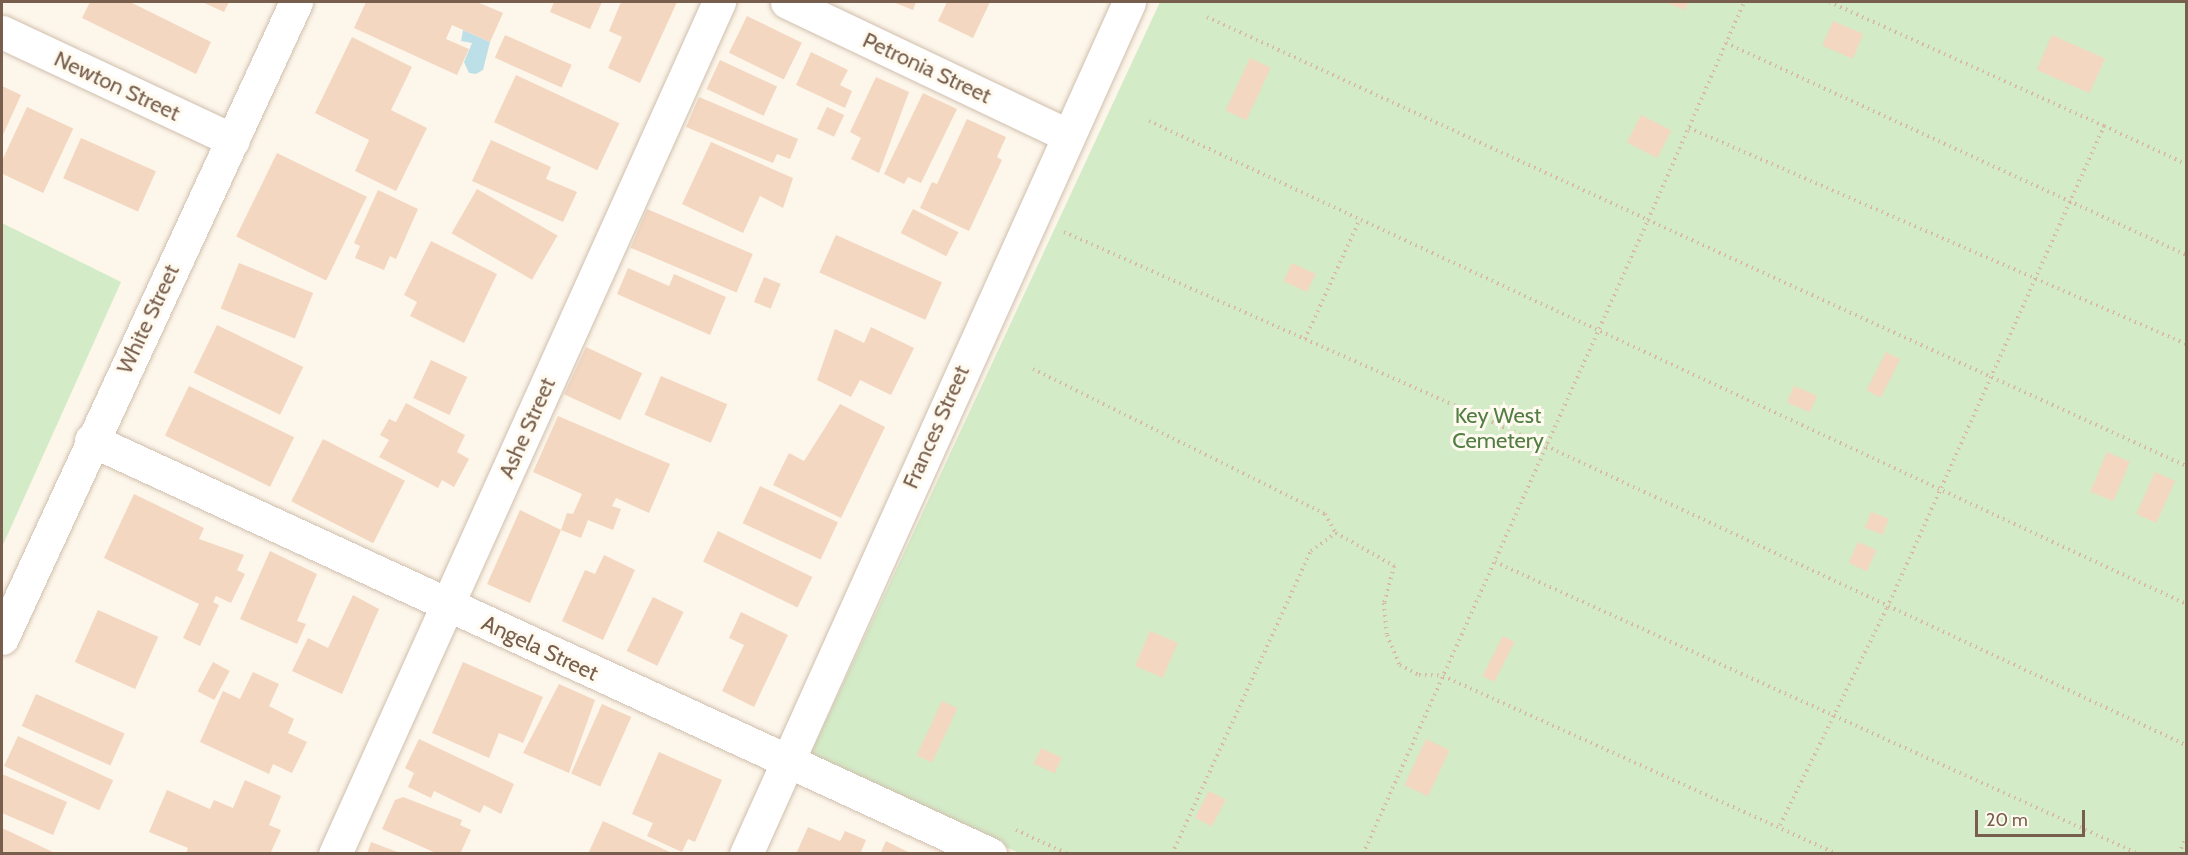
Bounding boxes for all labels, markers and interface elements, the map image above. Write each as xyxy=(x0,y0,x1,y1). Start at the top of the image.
street label: Petronia Street xyxy=(859,27,995,109)
street label: Newton Street xyxy=(50,45,184,127)
street label: White Street xyxy=(111,260,185,378)
street label: Frances Street xyxy=(897,361,975,493)
street label: Ashe Street xyxy=(493,374,561,482)
park label: Key West Cemetery xyxy=(1452,402,1544,454)
street label: Angela Street xyxy=(478,610,602,686)
scale bar xyxy=(1978,798,2088,836)
text: 20 m xyxy=(1986,809,2028,831)

